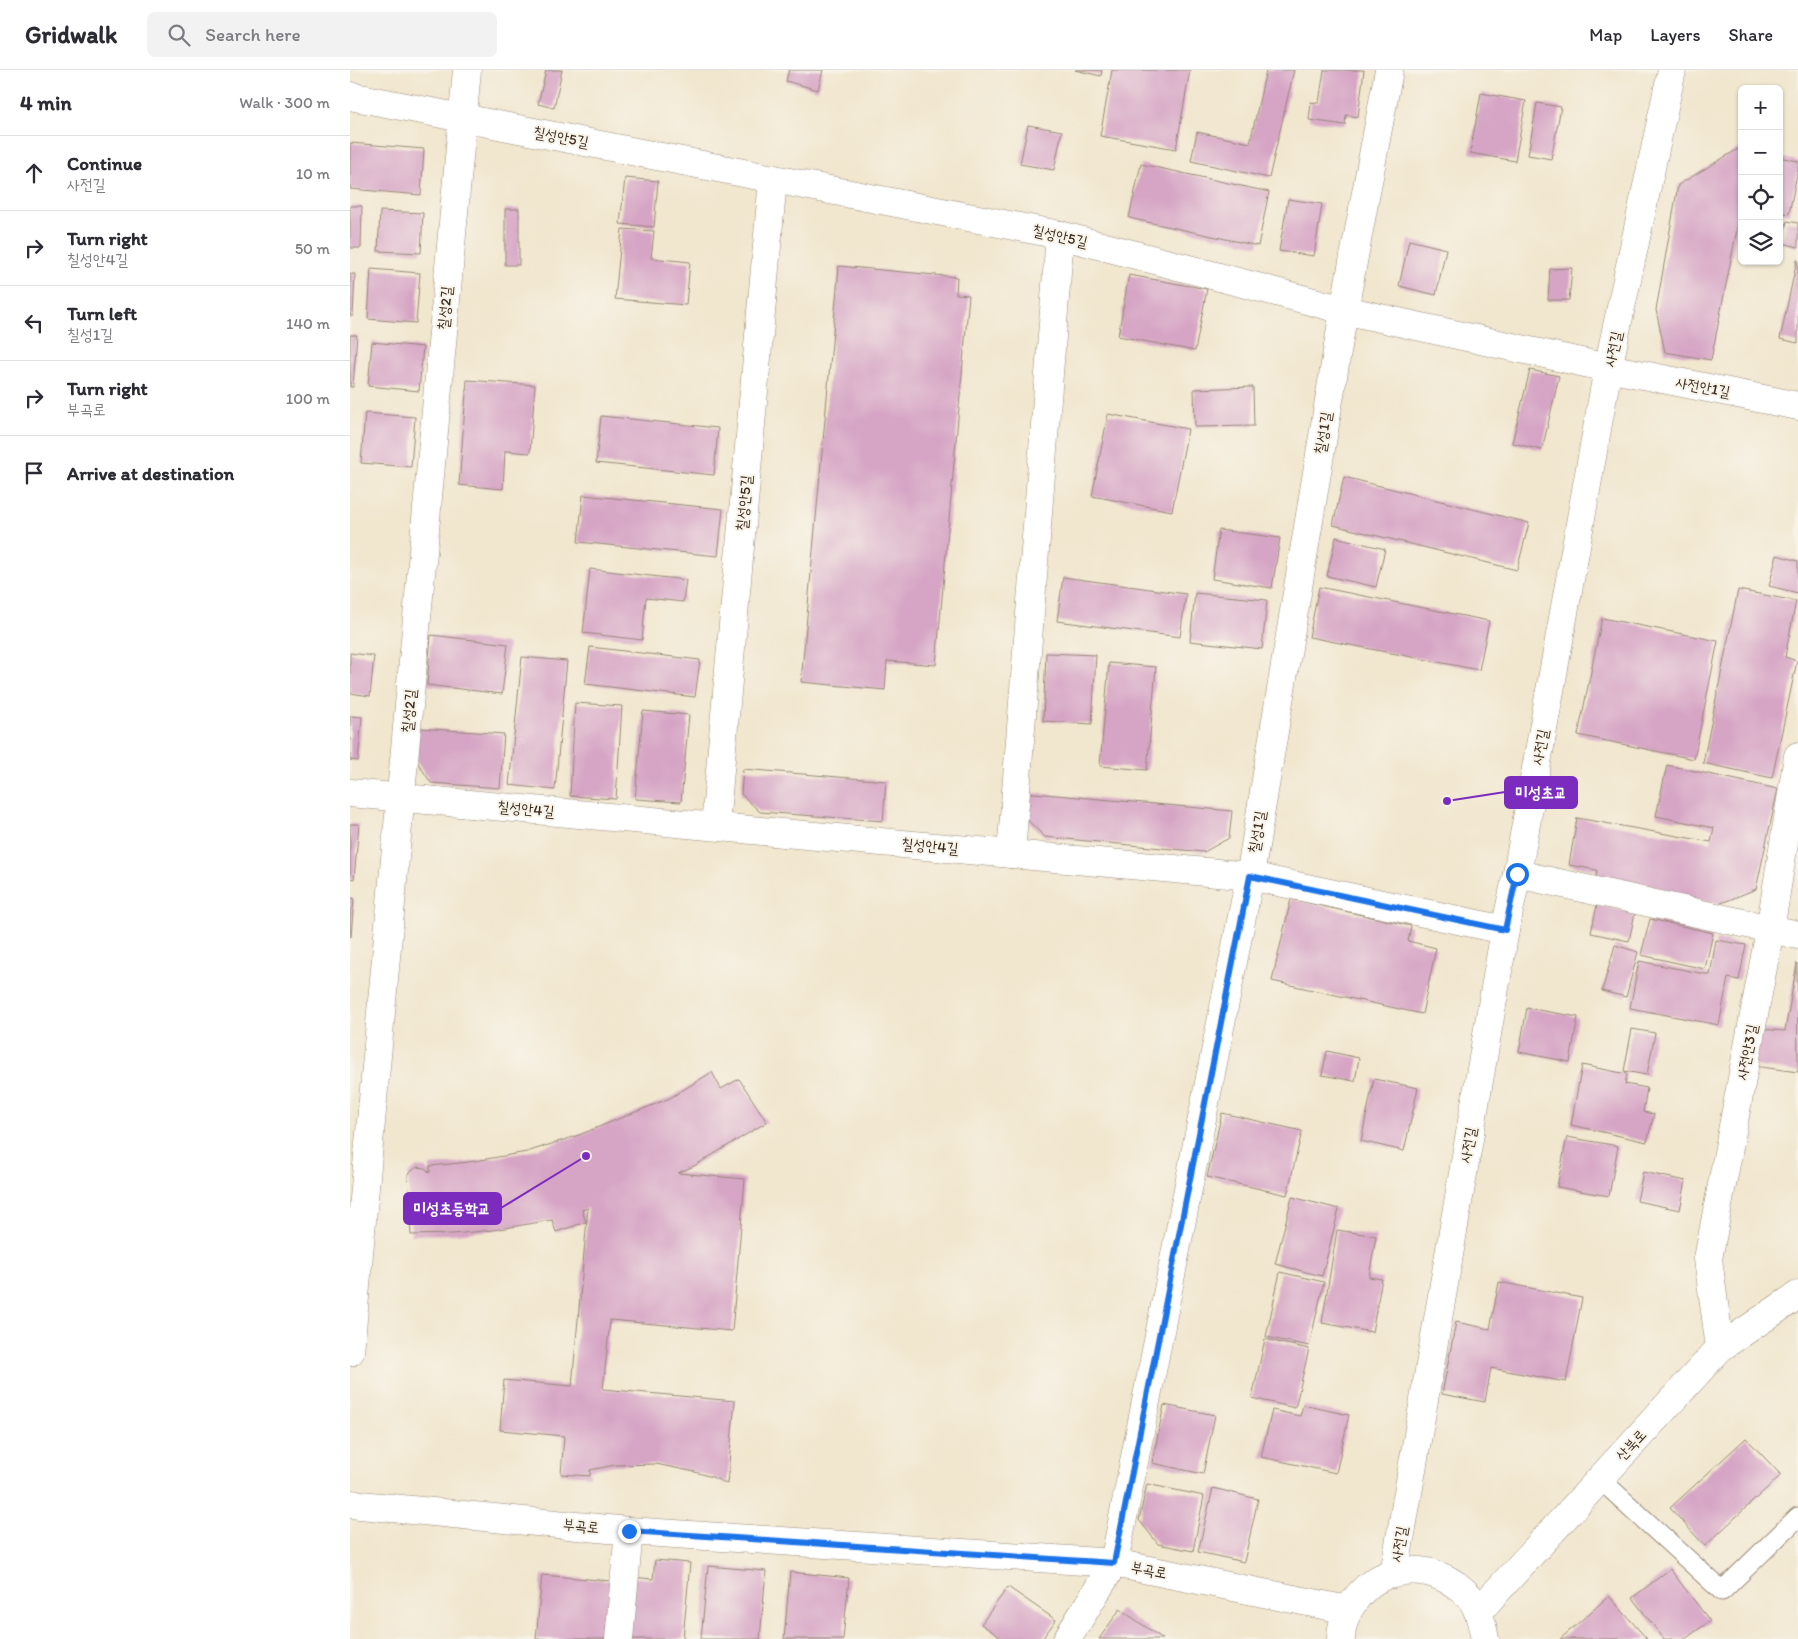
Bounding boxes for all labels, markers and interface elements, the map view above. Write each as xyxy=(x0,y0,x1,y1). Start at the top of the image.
search box xyxy=(147,12,497,57)
text: Gridwalk xyxy=(25,20,117,49)
icon: search xyxy=(165,21,193,49)
text: Search here xyxy=(205,23,301,46)
text: Map xyxy=(1589,24,1622,46)
text: Layers xyxy=(1650,24,1700,46)
text: Share xyxy=(1728,24,1773,46)
map controls xyxy=(1738,85,1783,265)
button: + xyxy=(1738,85,1783,130)
text: 4 min xyxy=(20,90,72,115)
text: Walk · 300 m xyxy=(239,93,330,112)
street label: 칠성안5길 xyxy=(532,123,590,151)
button: − xyxy=(1738,130,1783,175)
text: Continue xyxy=(67,152,142,175)
icon: ahead xyxy=(20,159,48,187)
text: 10 m xyxy=(296,164,330,183)
text: 사전길 xyxy=(67,175,106,194)
button: locate xyxy=(1738,175,1783,220)
button: layers xyxy=(1738,220,1783,265)
street label: 칠성안5길 xyxy=(1031,221,1089,251)
text: Turn right xyxy=(67,227,148,250)
icon: right xyxy=(20,234,48,262)
text: 50 m xyxy=(295,239,330,258)
text: 칠성안4길 xyxy=(67,250,128,269)
street label: 칠성2길 xyxy=(434,285,456,331)
text: Turn left xyxy=(67,302,137,325)
icon: left xyxy=(20,309,48,337)
text: 140 m xyxy=(286,314,330,333)
text: 칠성1길 xyxy=(67,325,113,344)
street label: 사전길 xyxy=(1600,329,1626,369)
street label: 사전안1길 xyxy=(1674,373,1732,401)
text: Turn right xyxy=(67,377,148,400)
icon: right xyxy=(20,384,48,412)
text: 100 m xyxy=(286,389,330,408)
text: 부곡로 xyxy=(67,400,106,419)
street label: 칠성1길 xyxy=(1311,410,1335,456)
icon: arrive xyxy=(20,459,48,487)
text: Arrive at destination xyxy=(67,462,234,485)
street label: 칠성안5길 xyxy=(733,474,755,532)
street label: 칠성2길 xyxy=(398,688,420,734)
street label: 사전길 xyxy=(1528,728,1552,766)
callout: 미성초교 xyxy=(1505,777,1577,808)
text: 미성초교 xyxy=(1515,783,1567,802)
street label: 칠성안4길 xyxy=(497,798,555,820)
street label: 칠성1길 xyxy=(1245,809,1269,855)
street label: 칠성안4길 xyxy=(901,835,959,857)
route start xyxy=(1506,863,1529,886)
street label: 사전안3길 xyxy=(1733,1023,1761,1081)
street label: 사전길 xyxy=(1456,1126,1480,1164)
callout: 미성초등학교 xyxy=(404,1193,501,1224)
text: 미성초등학교 xyxy=(413,1199,491,1218)
street label: 산북로 xyxy=(1612,1426,1650,1464)
street label: 부곡로 xyxy=(562,1515,600,1537)
route end xyxy=(618,1520,641,1543)
street label: 사전길 xyxy=(1387,1525,1411,1563)
street label: 부곡로 xyxy=(1130,1558,1168,1582)

